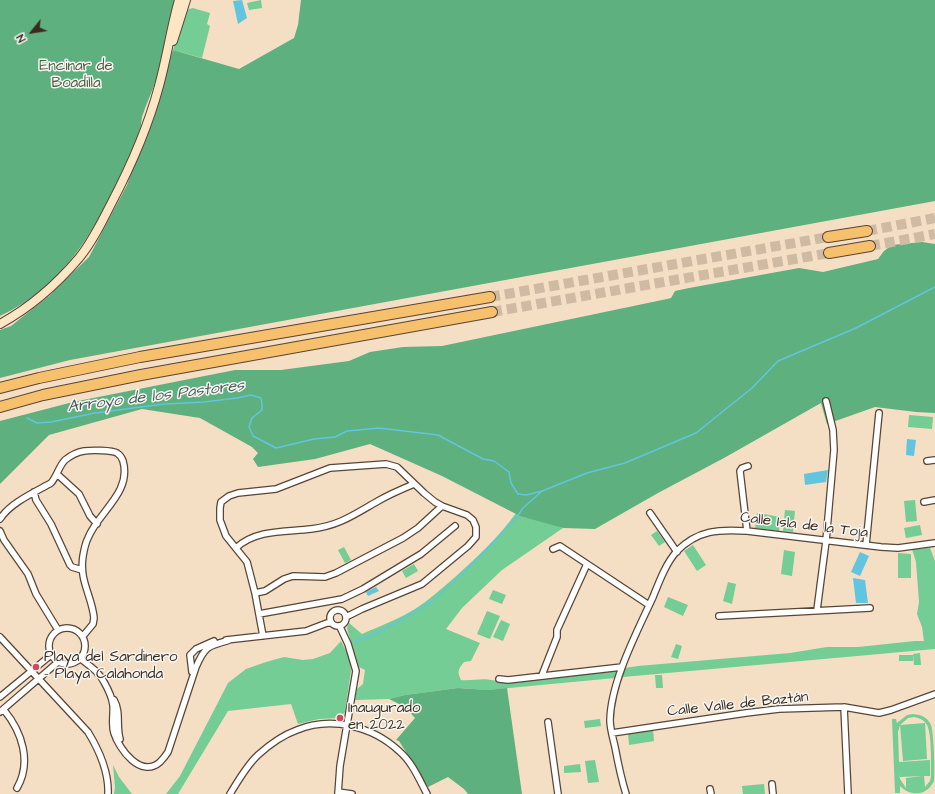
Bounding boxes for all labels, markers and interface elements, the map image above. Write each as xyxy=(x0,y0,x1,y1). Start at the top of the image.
north arrow xyxy=(12,12,52,52)
text: N xyxy=(13,32,29,45)
park label: Encinar de Boadilla xyxy=(39,58,113,93)
water label: Arroyo de los Pastores xyxy=(67,377,245,417)
street label: Calle Isla de la Toja xyxy=(739,509,869,543)
place label: Playa del Sardinero - Playa Calahonda xyxy=(44,649,177,684)
marker: Playa del Sardinero - Playa Calahonda xyxy=(31,662,41,672)
street label: Calle Valle de Baztán xyxy=(667,689,809,721)
place label: Inaugurado en 2022 xyxy=(348,700,420,735)
marker: Inaugurado en 2022 xyxy=(335,713,345,723)

